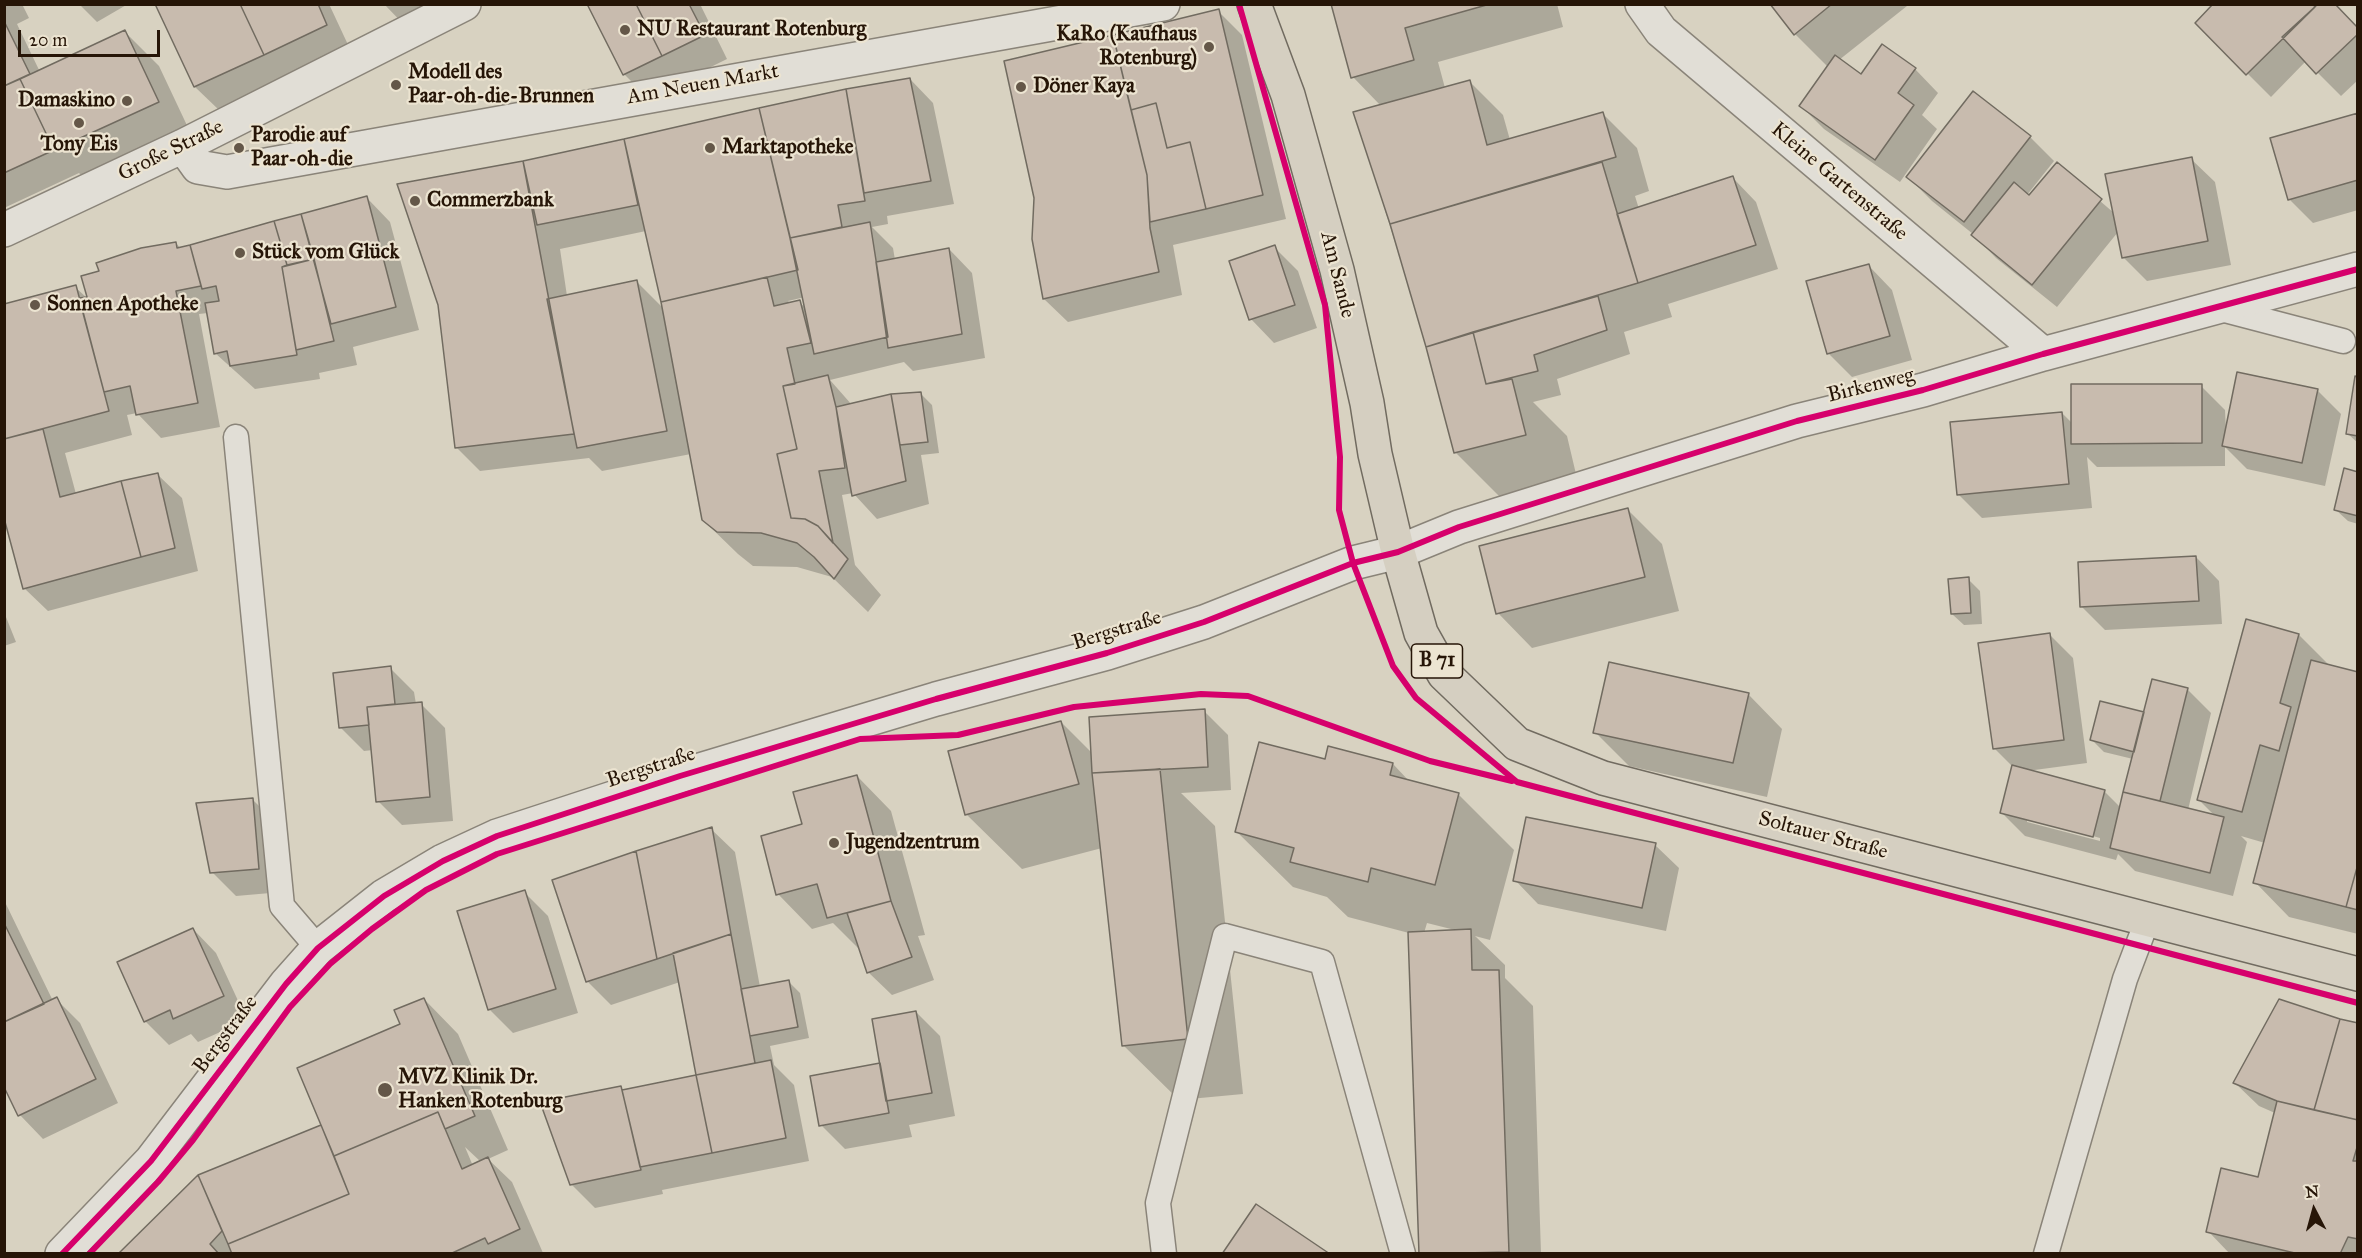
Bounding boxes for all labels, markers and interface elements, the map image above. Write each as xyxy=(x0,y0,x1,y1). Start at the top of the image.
place label: NU Restaurant Rotenburg xyxy=(637,17,866,43)
scale bar xyxy=(21,18,164,56)
place label: KaRo (Kaufhaus Rotenburg) xyxy=(1056,22,1197,72)
marker: NU Restaurant Rotenburg xyxy=(618,23,632,37)
text: 20 m xyxy=(29,29,67,51)
marker: KaRo (Kaufhaus Rotenburg) xyxy=(1202,40,1216,54)
street label: Am Neuen Markt xyxy=(625,59,781,111)
place label: Modell des Paar-oh-die-Brunnen xyxy=(408,60,594,110)
place label: Döner Kaya xyxy=(1033,74,1135,100)
marker: Modell des Paar-oh-die-Brunnen xyxy=(389,78,403,92)
marker: Döner Kaya xyxy=(1014,80,1028,94)
place label: Damaskino xyxy=(18,88,115,114)
marker: Damaskino xyxy=(120,94,134,108)
street label: Große Straße xyxy=(114,115,228,187)
marker: Tony Eis xyxy=(72,116,86,130)
street label: Kleine Gartenstraße xyxy=(1765,117,1913,247)
place label: Parodie auf Paar-oh-die xyxy=(251,123,353,173)
place label: Tony Eis xyxy=(40,132,118,158)
place label: Marktapotheke xyxy=(722,135,854,161)
marker: Parodie auf Paar-oh-die xyxy=(232,141,246,155)
marker: Marktapotheke xyxy=(703,141,717,155)
place label: Commerzbank xyxy=(427,188,554,214)
marker: Commerzbank xyxy=(408,194,422,208)
street label: Am Sande xyxy=(1314,229,1360,321)
place label: Stück vom Glück xyxy=(252,240,399,266)
marker: Stück vom Glück xyxy=(233,246,247,260)
place label: Sonnen Apotheke xyxy=(47,292,199,318)
marker: Sonnen Apotheke xyxy=(28,298,42,312)
street label: Birkenweg xyxy=(1825,363,1917,409)
street label: Bergstraße xyxy=(1069,606,1165,656)
road number: B 71 xyxy=(1412,644,1462,678)
street label: Bergstraße xyxy=(603,742,699,794)
street label: Soltauer Straße xyxy=(1756,807,1890,865)
place label: Jugendzentrum xyxy=(846,830,980,856)
marker: Jugendzentrum xyxy=(827,836,841,850)
street label: Bergstraße xyxy=(188,991,264,1079)
place label: MVZ Klinik Dr. Hanken Rotenburg xyxy=(398,1065,562,1115)
marker: MVZ Klinik Dr. Hanken Rotenburg xyxy=(376,1081,394,1099)
north arrow xyxy=(2284,1180,2344,1240)
text: N xyxy=(2304,1181,2320,1202)

